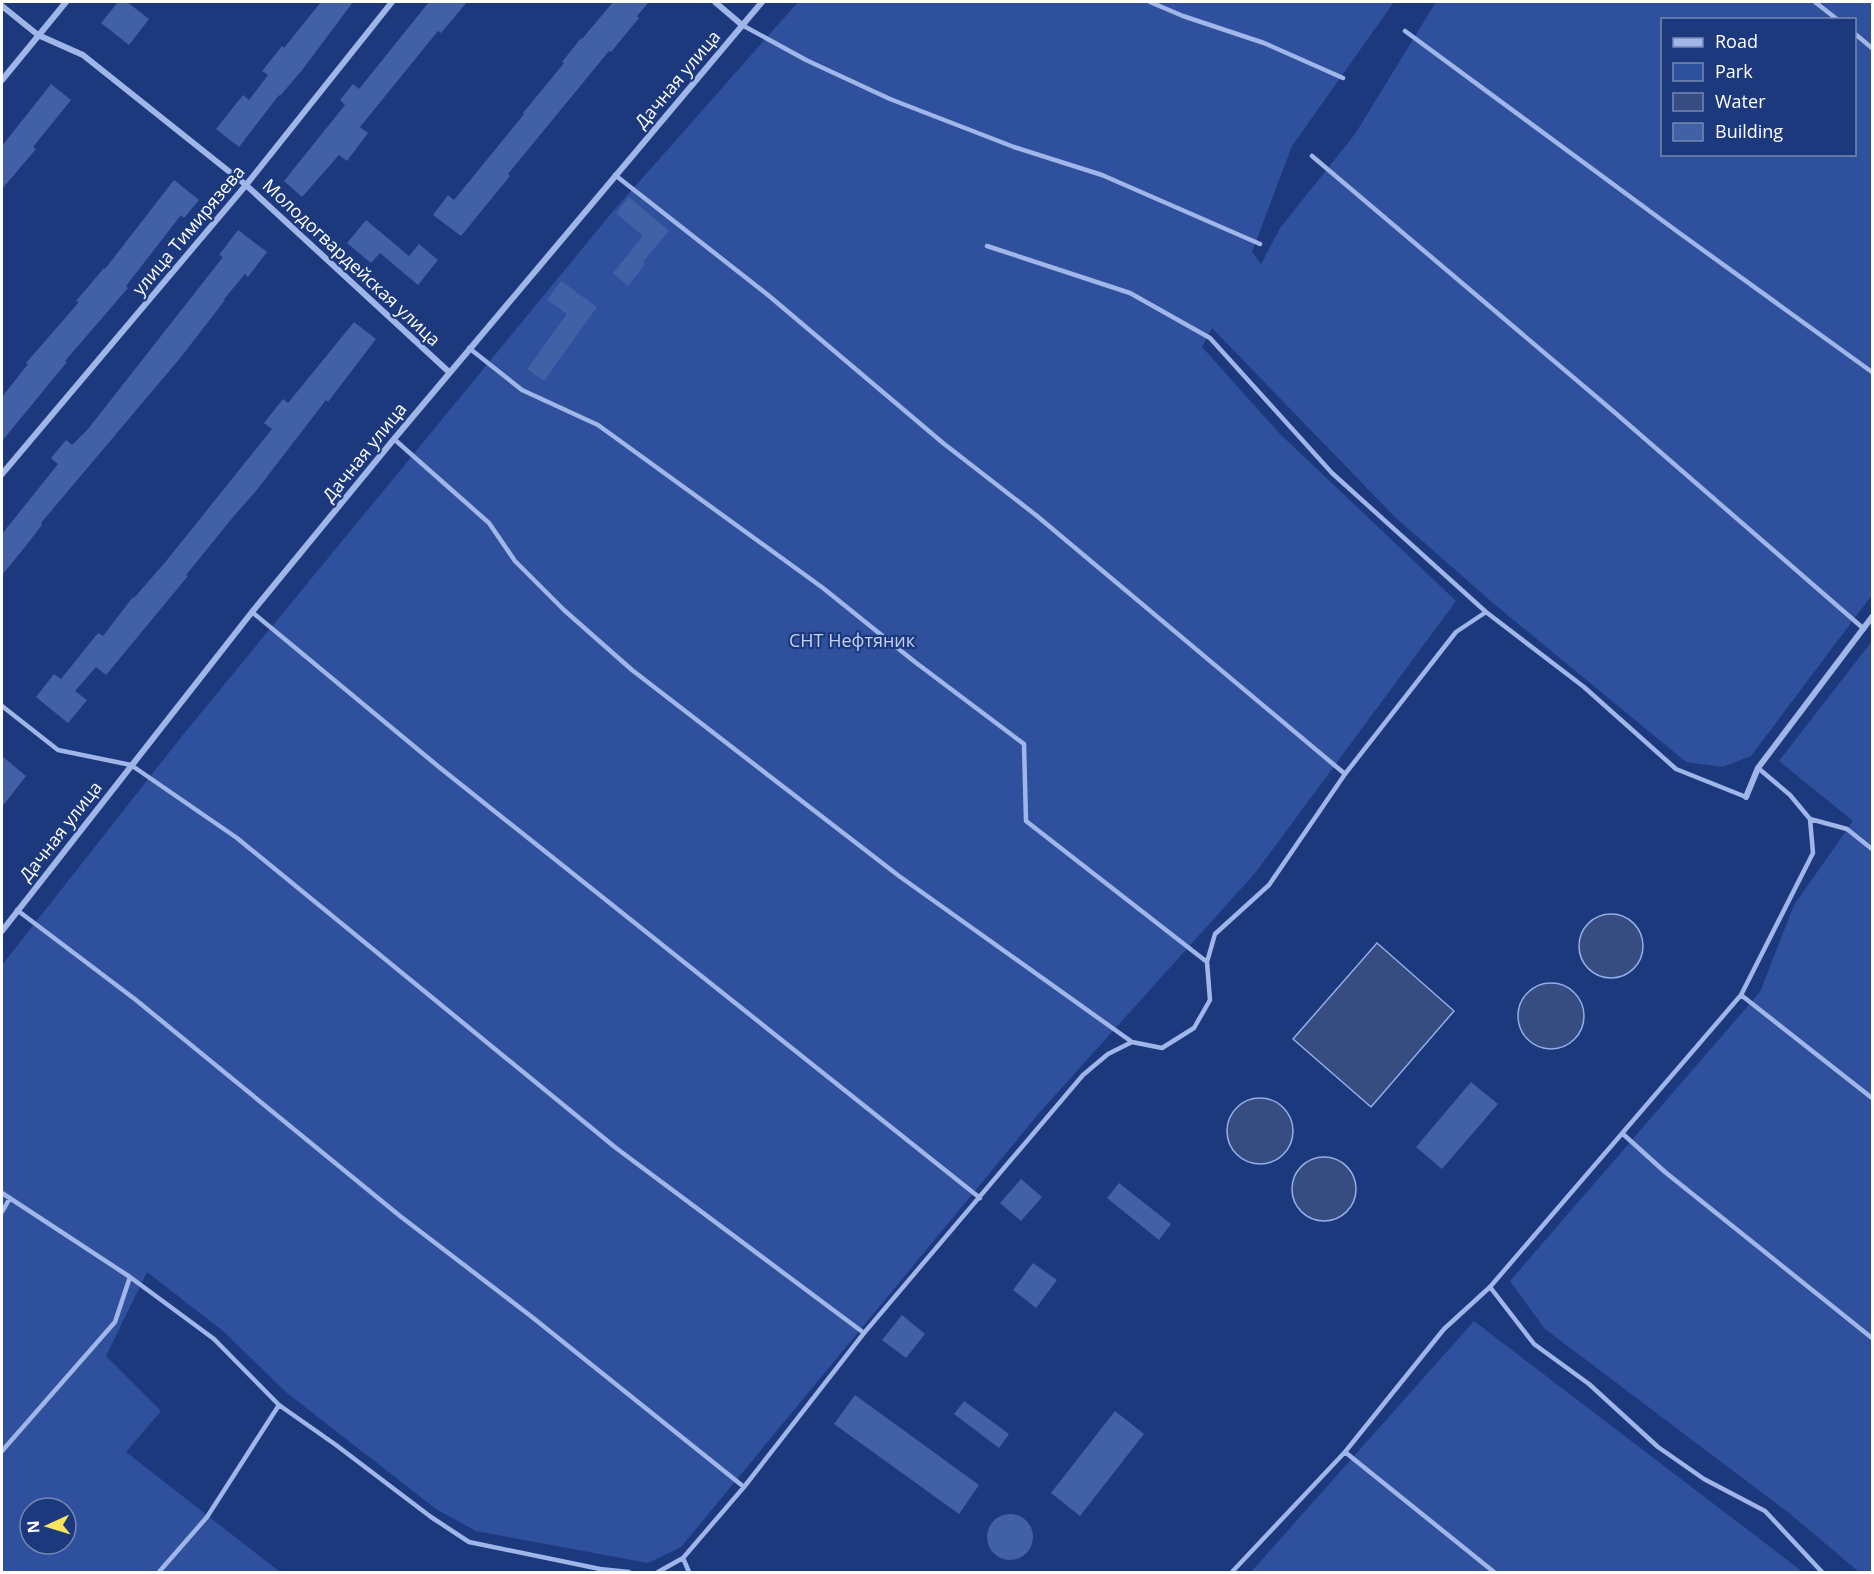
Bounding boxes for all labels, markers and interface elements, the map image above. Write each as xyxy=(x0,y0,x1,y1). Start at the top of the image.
legend xyxy=(1661,18,1856,156)
street label: Дачная улица xyxy=(629,25,725,133)
text: Road xyxy=(1715,29,1758,53)
text: Park xyxy=(1715,59,1753,83)
text: Water xyxy=(1715,89,1766,113)
text: Building xyxy=(1715,119,1783,143)
street label: улица Тимирязева xyxy=(126,160,250,300)
street label: Молодогвардейская улица xyxy=(258,173,446,351)
street label: Дачная улица xyxy=(317,397,411,507)
park label: СНТ Нефтяник xyxy=(789,628,916,652)
street label: Дачная улица xyxy=(13,776,107,886)
north arrow xyxy=(18,1496,78,1556)
text: N xyxy=(22,1520,44,1534)

